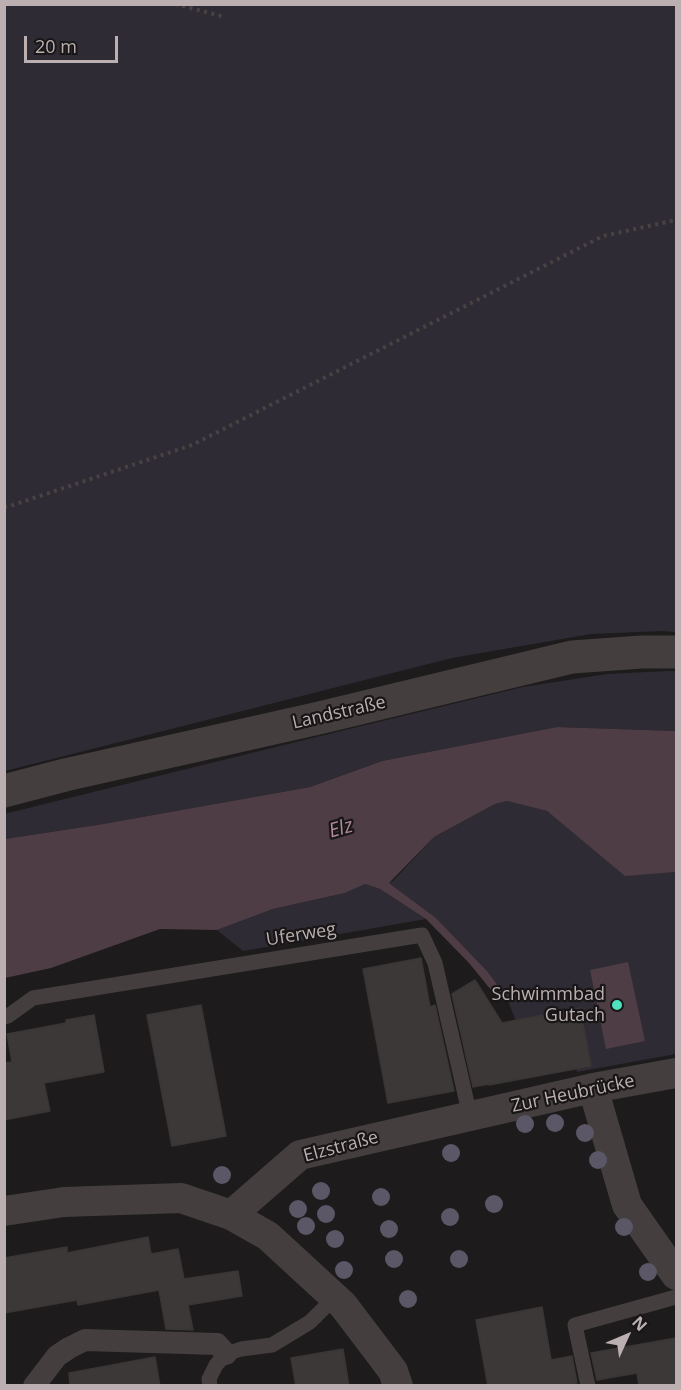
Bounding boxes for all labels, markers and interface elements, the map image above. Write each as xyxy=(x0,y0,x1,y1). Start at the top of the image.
scale bar xyxy=(27,24,122,62)
text: 20 m xyxy=(35,34,77,58)
street label: Landstraße xyxy=(290,692,388,734)
water label: Elz xyxy=(326,814,356,844)
street label: Uferweg xyxy=(265,919,337,951)
place label: Schwimmbad Gutach xyxy=(492,984,605,1026)
marker: Schwimmbad Gutach xyxy=(610,998,624,1012)
street label: Zur Heubrücke xyxy=(509,1070,637,1118)
street label: Elzstraße xyxy=(301,1127,381,1167)
north arrow xyxy=(597,1306,657,1366)
text: N xyxy=(628,1311,652,1336)

